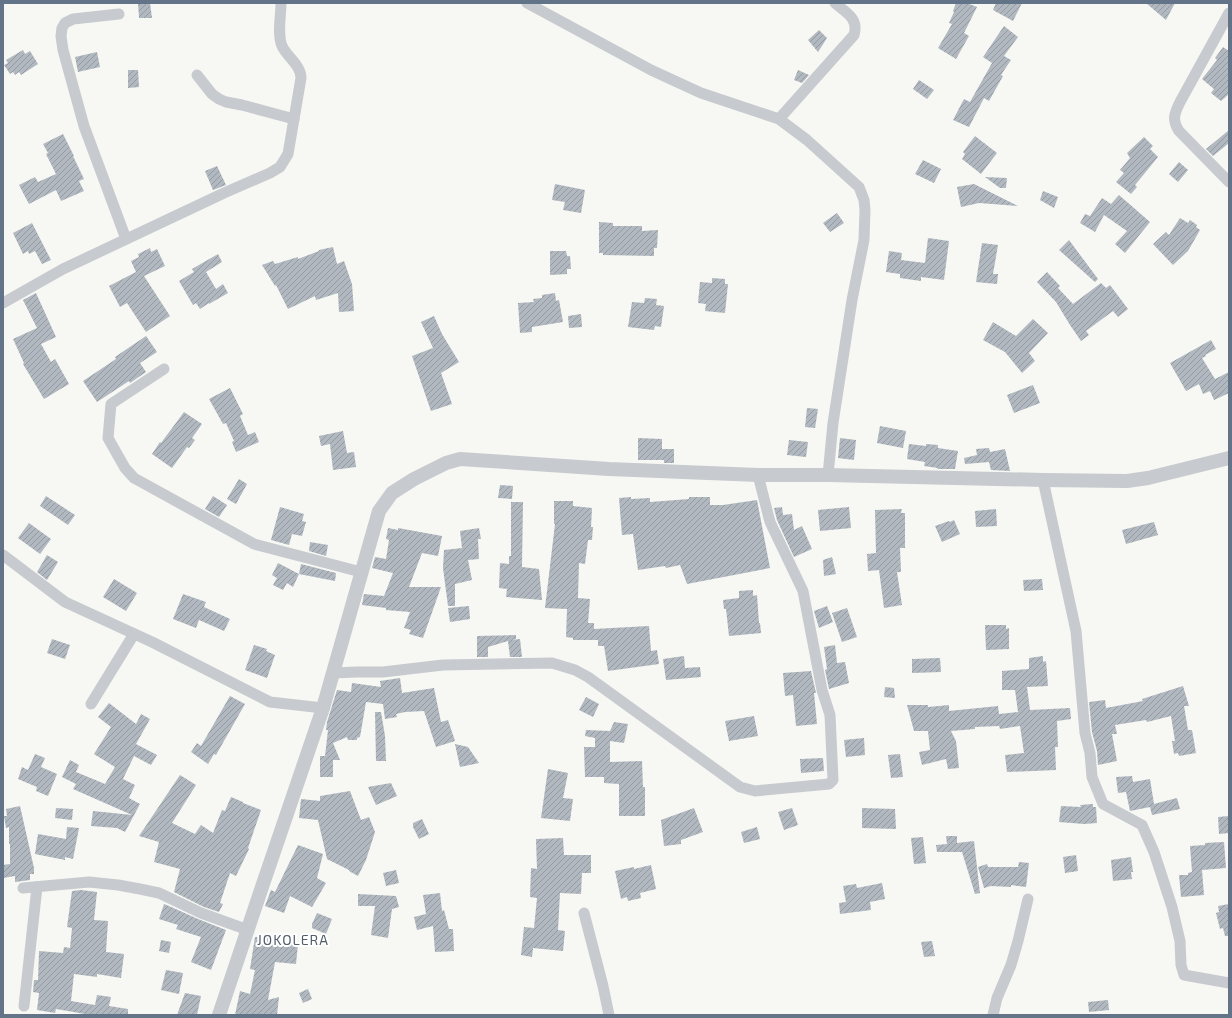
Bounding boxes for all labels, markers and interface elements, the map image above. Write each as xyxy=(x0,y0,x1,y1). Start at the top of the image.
district label: JOKOLERA xyxy=(257,931,329,948)

